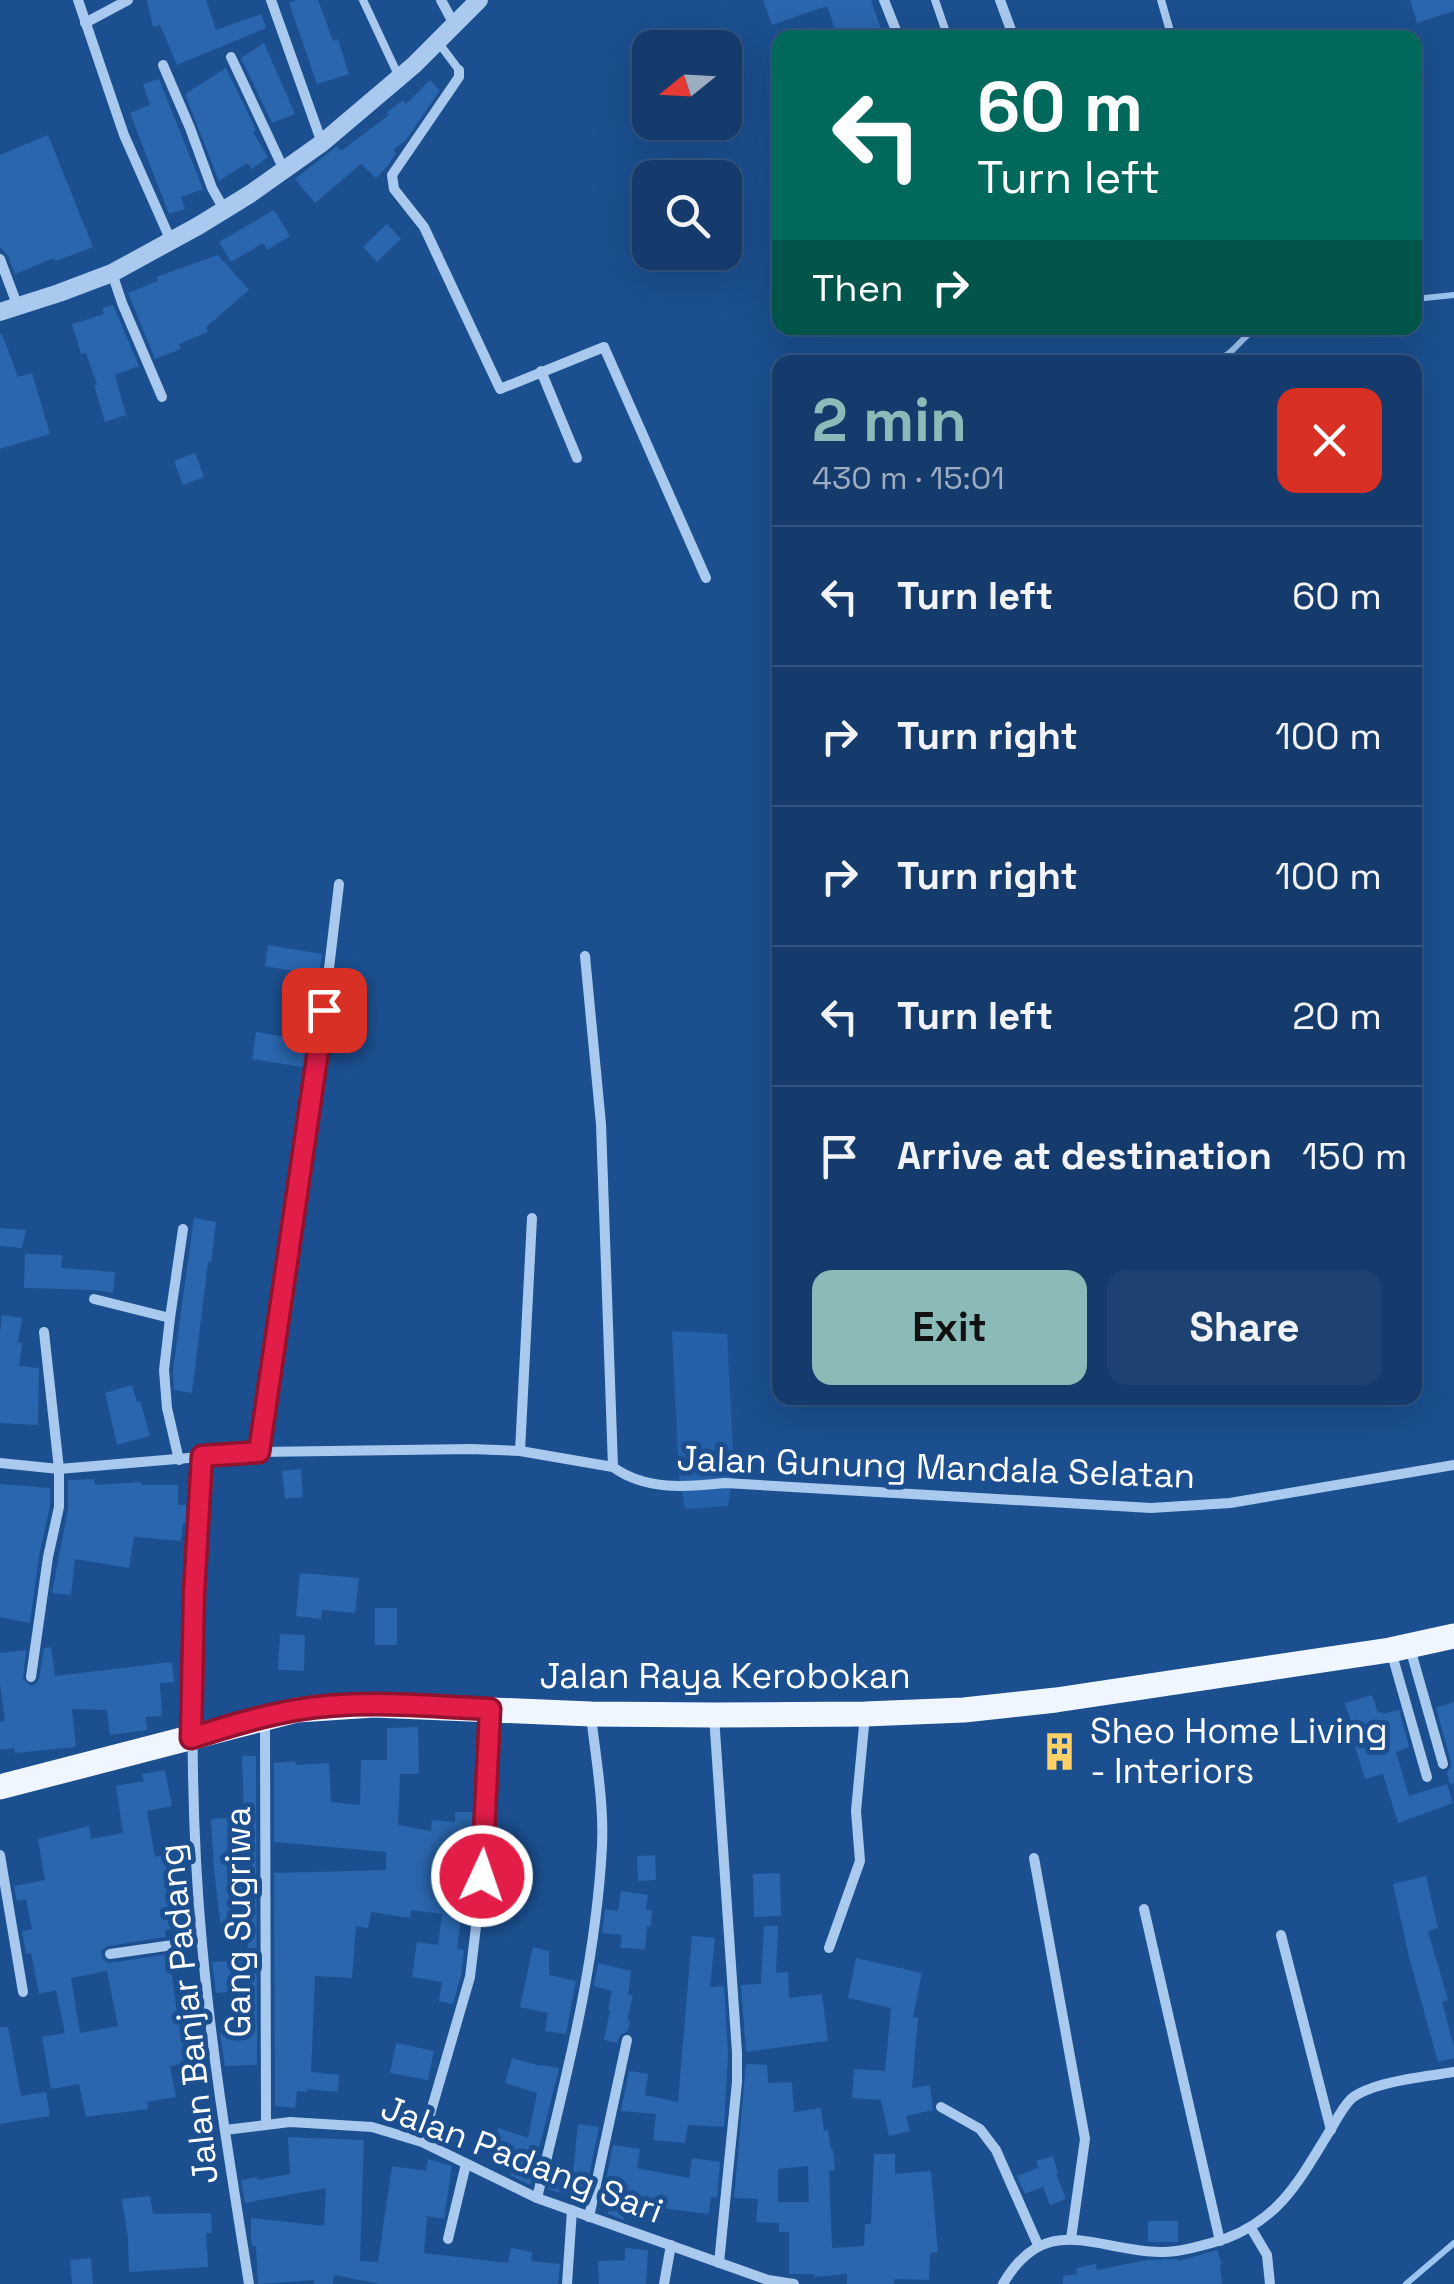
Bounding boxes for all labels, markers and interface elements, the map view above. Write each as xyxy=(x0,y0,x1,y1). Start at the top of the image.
north arrow xyxy=(632,30,742,140)
map controls xyxy=(632,30,742,270)
text: 60 m xyxy=(977,62,1143,151)
icon: left xyxy=(812,70,942,200)
text: Turn left xyxy=(977,149,1160,206)
button: search xyxy=(632,160,742,270)
icon: right xyxy=(923,260,978,315)
text: Then xyxy=(812,264,903,312)
text: 2 min xyxy=(812,382,967,459)
button: close xyxy=(1277,388,1382,493)
text: 430 m · 15:01 xyxy=(812,458,1005,498)
icon: left xyxy=(812,569,867,624)
text: Turn left xyxy=(897,572,1053,620)
text: 60 m xyxy=(1292,572,1382,620)
icon: right xyxy=(812,709,867,764)
text: Turn right xyxy=(897,712,1078,760)
text: 100 m xyxy=(1275,712,1382,760)
icon: right xyxy=(812,849,867,904)
text: Turn right xyxy=(897,852,1078,900)
text: 100 m xyxy=(1275,852,1382,900)
pin xyxy=(282,968,367,1053)
icon: arrive xyxy=(297,983,352,1038)
icon: left xyxy=(812,989,867,1044)
text: Turn left xyxy=(897,992,1053,1040)
text: 20 m xyxy=(1292,992,1382,1040)
icon: arrive xyxy=(812,1129,867,1184)
text: Arrive at destination xyxy=(897,1132,1272,1180)
text: 150 m xyxy=(1302,1132,1407,1180)
button: Exit xyxy=(812,1270,1087,1385)
button: Share xyxy=(1107,1270,1382,1385)
street label: Jalan Gunung Mandala Selatan xyxy=(676,1436,1196,1498)
street label: Jalan Raya Kerobokan xyxy=(539,1654,911,1698)
place label: Sheo Home Living - Interiors xyxy=(1090,1709,1388,1793)
building icon: Sheo Home Living - Interiors xyxy=(1039,1730,1081,1772)
street label: Gang Sugriwa xyxy=(216,1806,260,2038)
position arrow xyxy=(430,1824,534,1928)
street label: Jalan Banjar Padang xyxy=(148,1842,228,2186)
street label: Jalan Padang Sari xyxy=(375,2085,669,2233)

